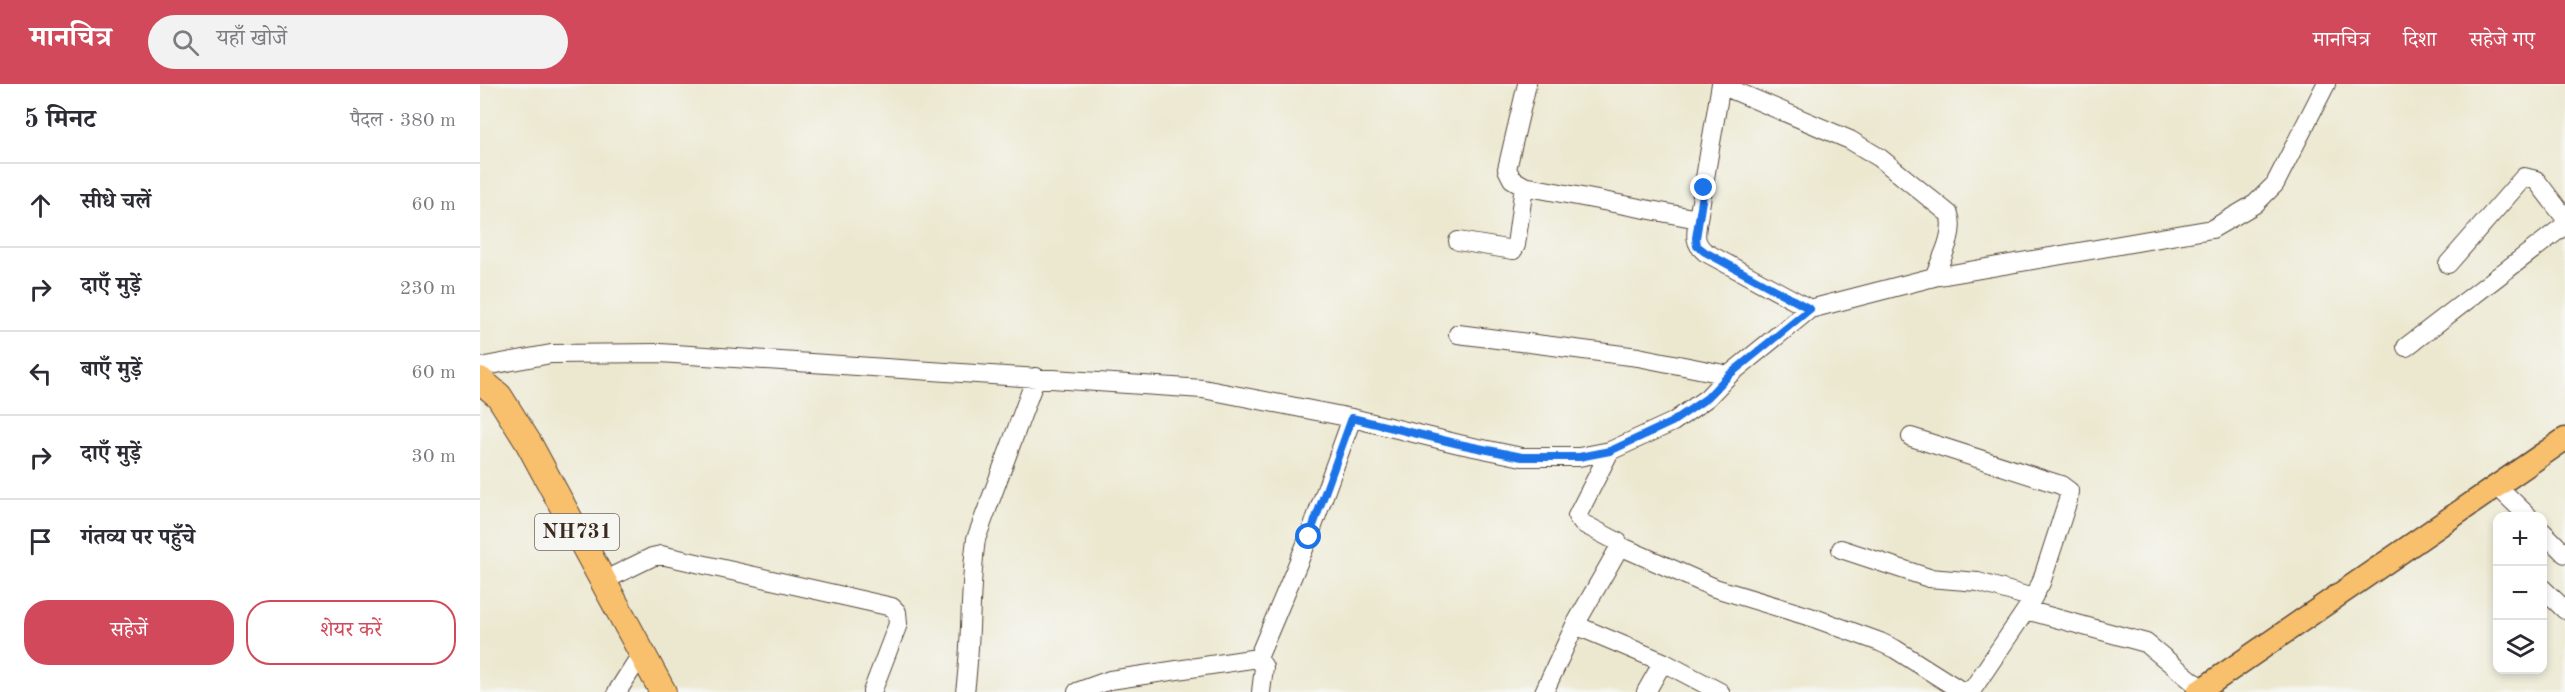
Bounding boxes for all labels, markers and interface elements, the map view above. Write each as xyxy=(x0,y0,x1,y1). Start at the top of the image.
search box xyxy=(148,15,568,69)
text: मानचित्र xyxy=(30,25,112,53)
icon: search xyxy=(169,26,202,59)
text: यहाँ खोजें xyxy=(217,28,287,50)
text: मानचित्र xyxy=(2313,30,2370,51)
text: दिशा xyxy=(2403,30,2436,51)
text: सहेजे गए xyxy=(2469,30,2535,51)
text: 5 मिनट xyxy=(24,107,96,133)
text: पैदल · 380 m xyxy=(350,111,456,131)
route end xyxy=(1690,174,1716,200)
icon: ahead xyxy=(24,189,57,222)
text: सीधे चलें xyxy=(81,191,151,213)
text: 60 m xyxy=(411,195,456,215)
icon: right xyxy=(24,273,57,306)
text: दाएँ मुड़ें xyxy=(81,275,141,297)
text: 230 m xyxy=(400,279,456,299)
icon: left xyxy=(24,357,57,390)
text: बाएँ मुड़ें xyxy=(81,359,142,381)
text: 60 m xyxy=(411,363,456,383)
icon: right xyxy=(24,441,57,474)
text: दाएँ मुड़ें xyxy=(81,443,141,465)
text: 30 m xyxy=(411,447,456,467)
map controls xyxy=(2493,512,2547,674)
button: + xyxy=(2493,512,2547,566)
road number: NH731 xyxy=(535,514,619,550)
route start xyxy=(1295,523,1321,549)
icon: arrive xyxy=(24,525,57,558)
text: गंतव्य पर पहुँचे xyxy=(81,527,195,549)
button: − xyxy=(2493,566,2547,620)
button: सहेजें xyxy=(24,600,234,665)
button: शेयर करें xyxy=(246,600,456,665)
button: layers xyxy=(2493,620,2547,674)

